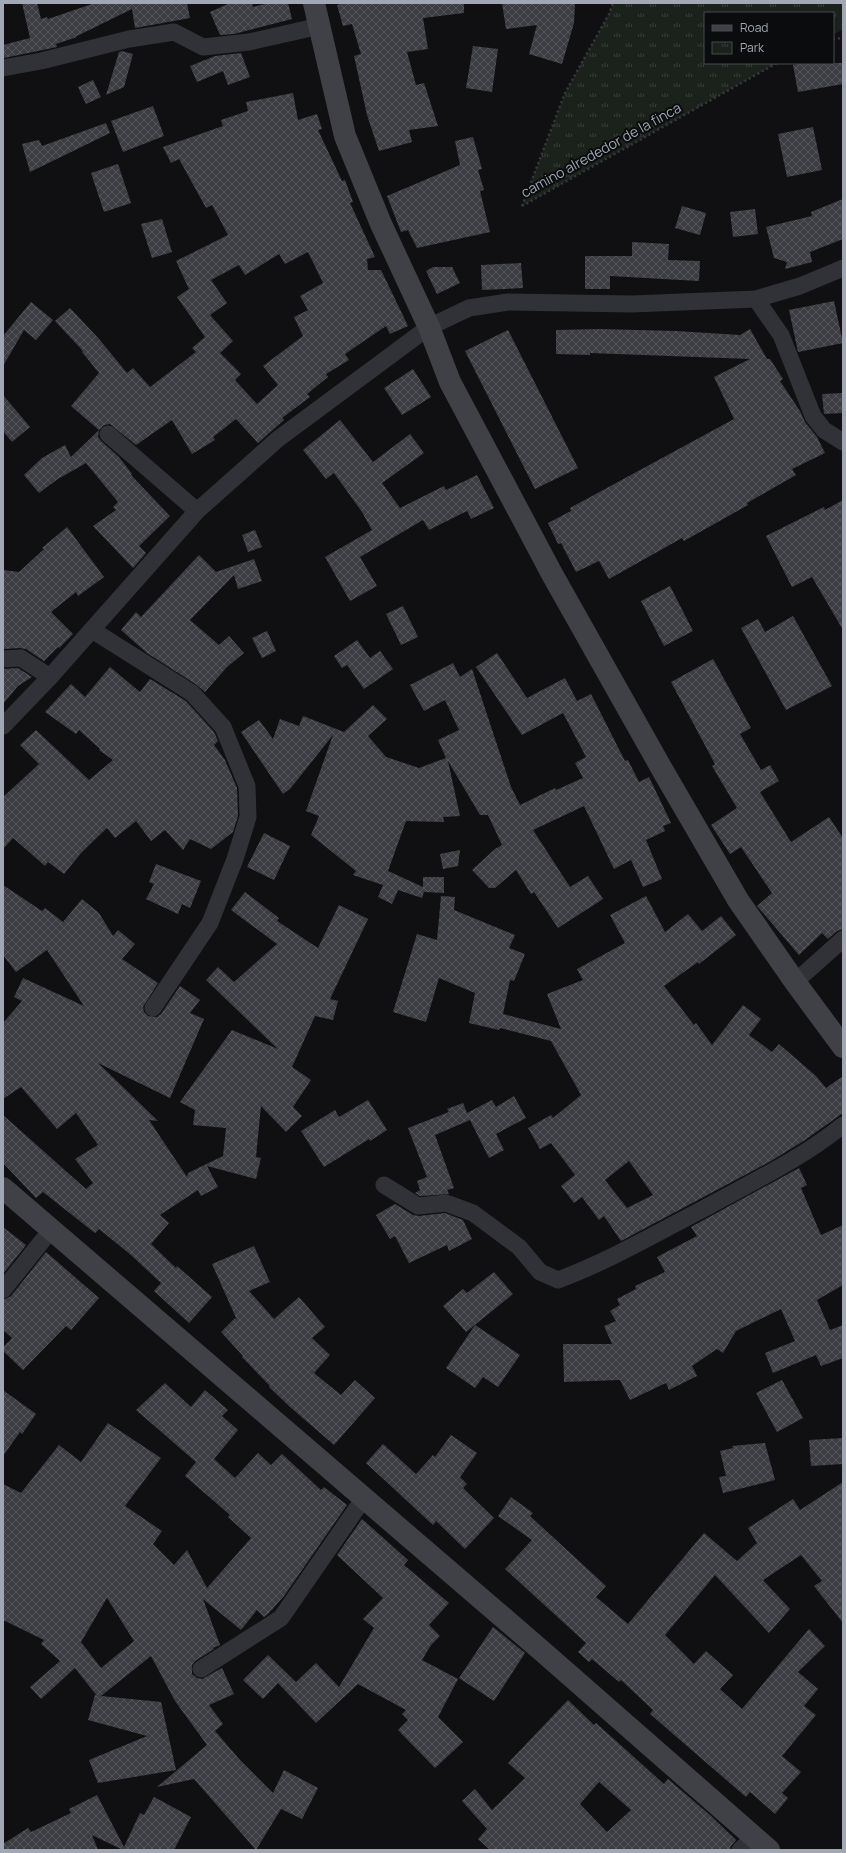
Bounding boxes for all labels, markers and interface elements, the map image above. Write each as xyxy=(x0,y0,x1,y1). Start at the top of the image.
legend xyxy=(704,12,834,64)
text: Road xyxy=(740,19,768,36)
text: Park xyxy=(740,39,765,56)
street label: camino alrededor de la finca xyxy=(517,98,684,202)

